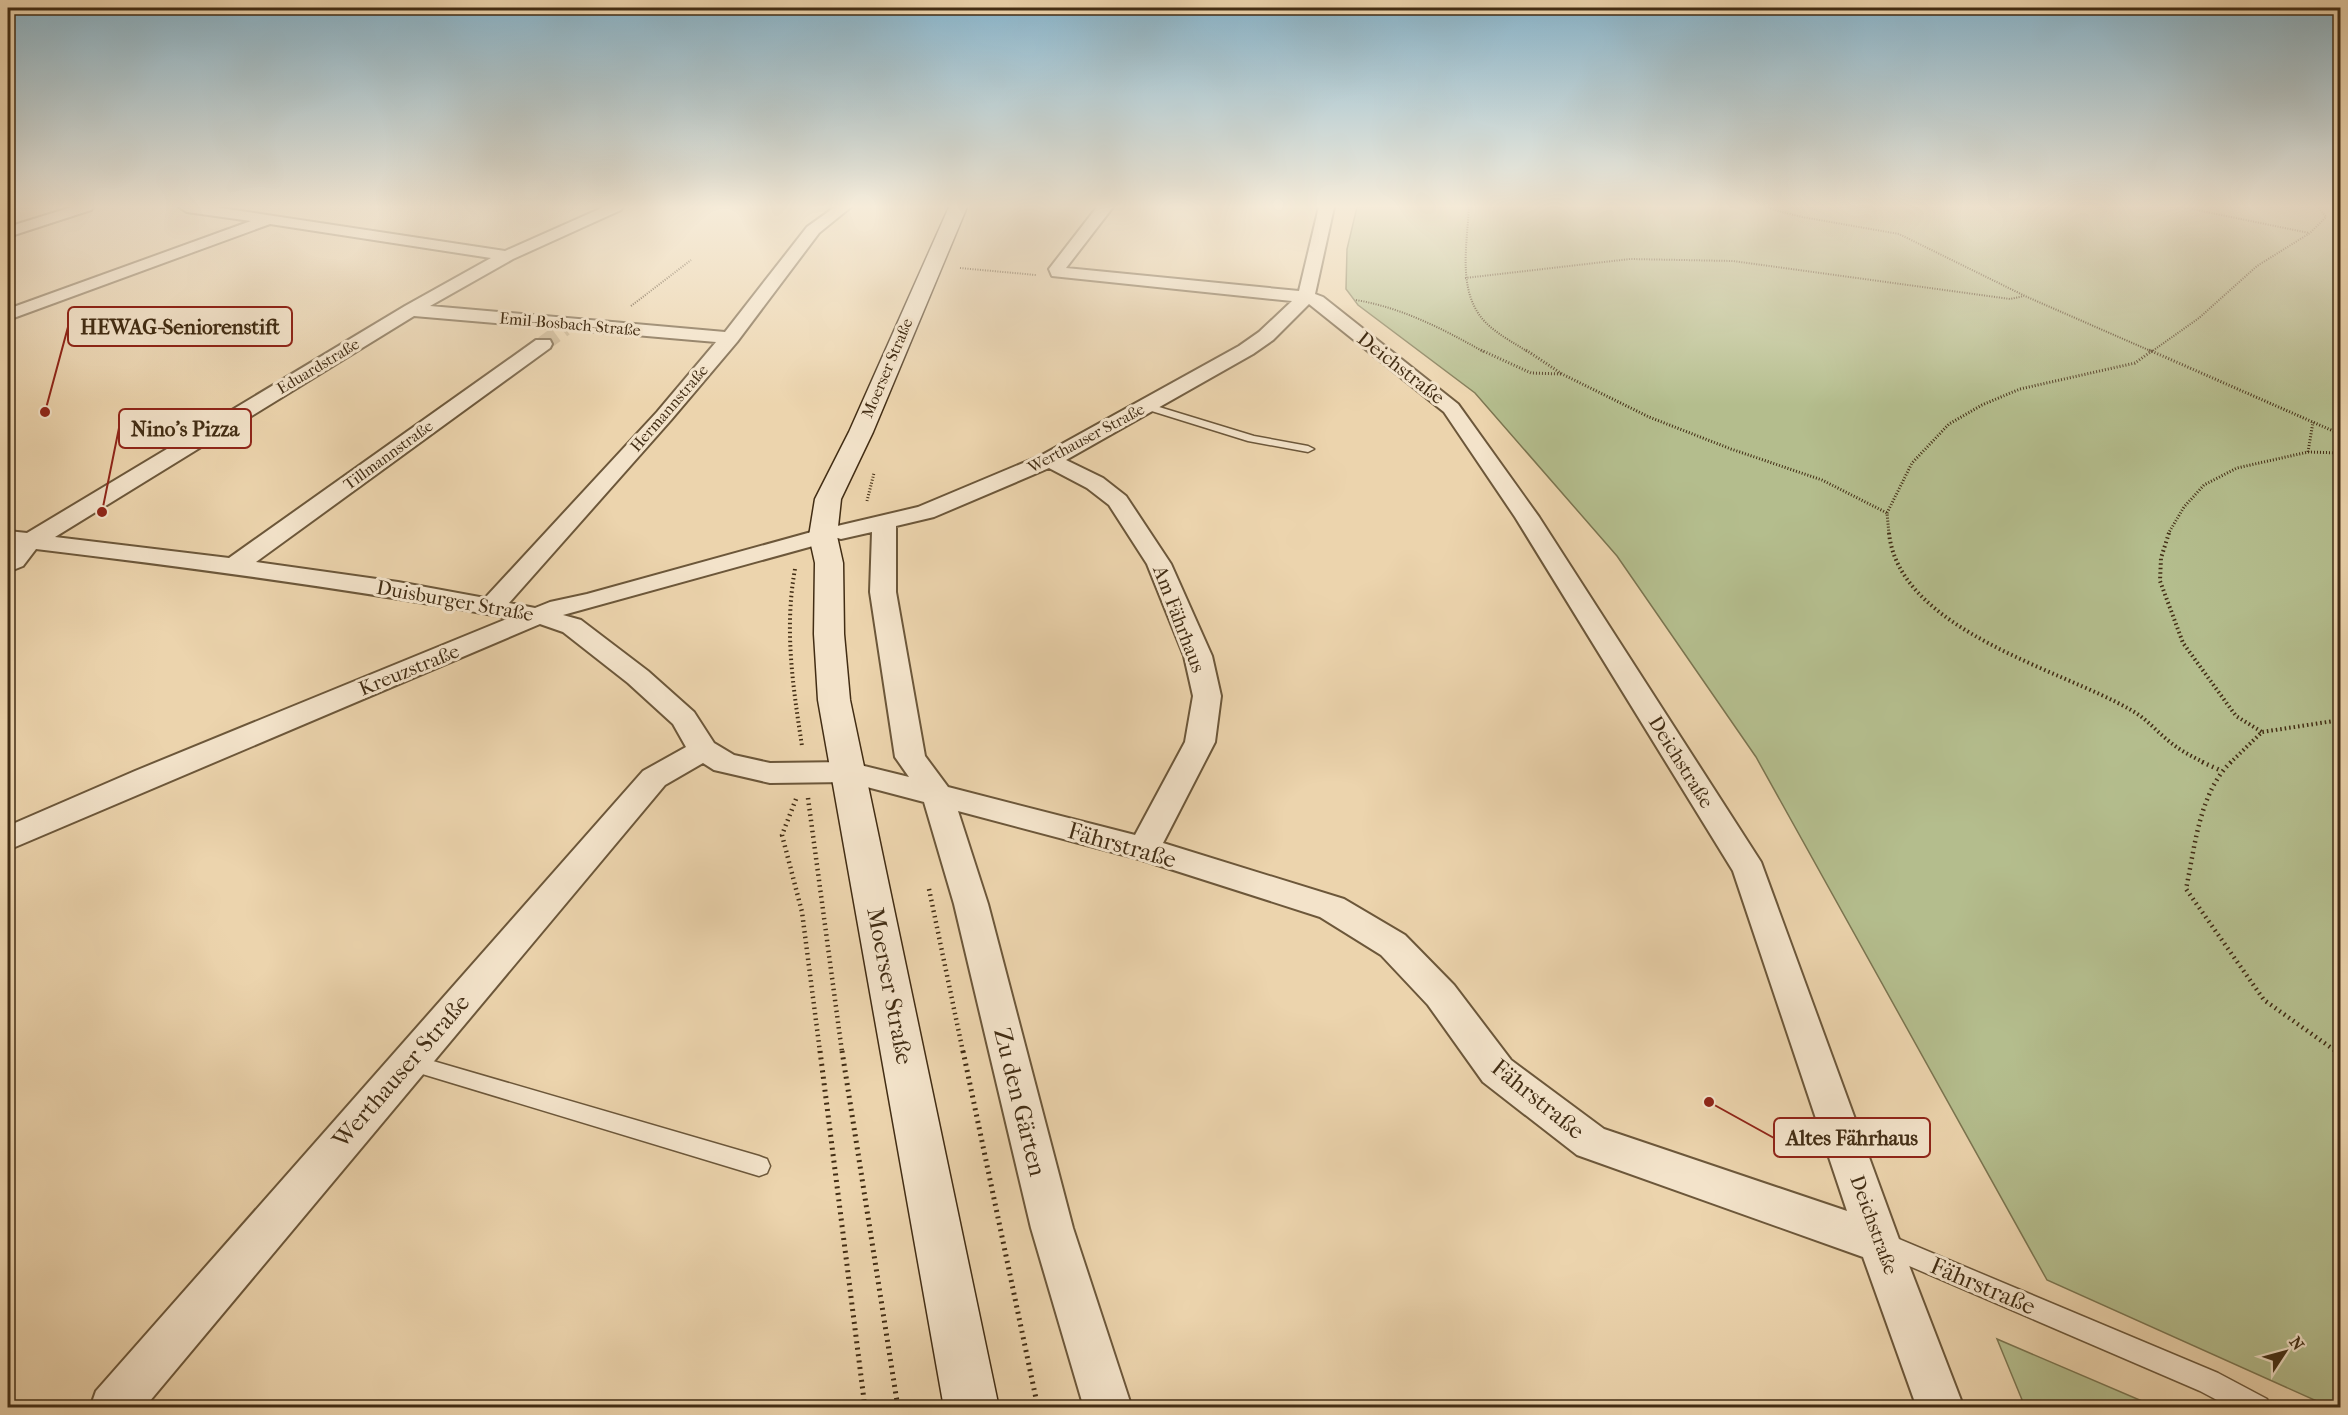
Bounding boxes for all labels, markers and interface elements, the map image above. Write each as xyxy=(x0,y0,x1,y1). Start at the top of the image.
callout: HEWAG-Seniorenstift xyxy=(68,307,292,346)
street label: Emil-Bosbach-Straße xyxy=(499,308,641,340)
text: HEWAG-Seniorenstift xyxy=(80,315,280,339)
street label: Moerser Straße xyxy=(858,315,917,421)
street label: Deichstraße xyxy=(1353,327,1449,409)
street label: Eduardstraße xyxy=(273,334,363,398)
street label: Hermannstraße xyxy=(626,361,712,455)
street label: Werthauser Straße xyxy=(1024,399,1148,477)
callout: Nino's Pizza xyxy=(119,409,251,448)
street label: Tillmannstraße xyxy=(340,416,436,494)
text: Nino's Pizza xyxy=(131,417,240,441)
street label: Am Fährhaus xyxy=(1148,561,1210,676)
street label: Duisburger Straße xyxy=(375,576,536,626)
street label: Kreuzstraße xyxy=(356,639,463,701)
street label: Deichstraße xyxy=(1644,712,1718,812)
street label: Fährstraße xyxy=(1065,816,1180,874)
street label: Moerser Straße xyxy=(861,905,919,1067)
street label: Werthauser Straße xyxy=(326,988,475,1154)
street label: Zu den Gärten xyxy=(988,1025,1052,1179)
street label: Fährstraße xyxy=(1486,1053,1590,1145)
callout: Altes Fährhaus xyxy=(1774,1118,1930,1157)
text: Altes Fährhaus xyxy=(1784,1126,1918,1150)
street label: Deichstraße xyxy=(1845,1172,1903,1278)
street label: Fährstraße xyxy=(1926,1251,2040,1321)
north arrow xyxy=(2255,1322,2315,1382)
text: N xyxy=(2285,1333,2308,1355)

